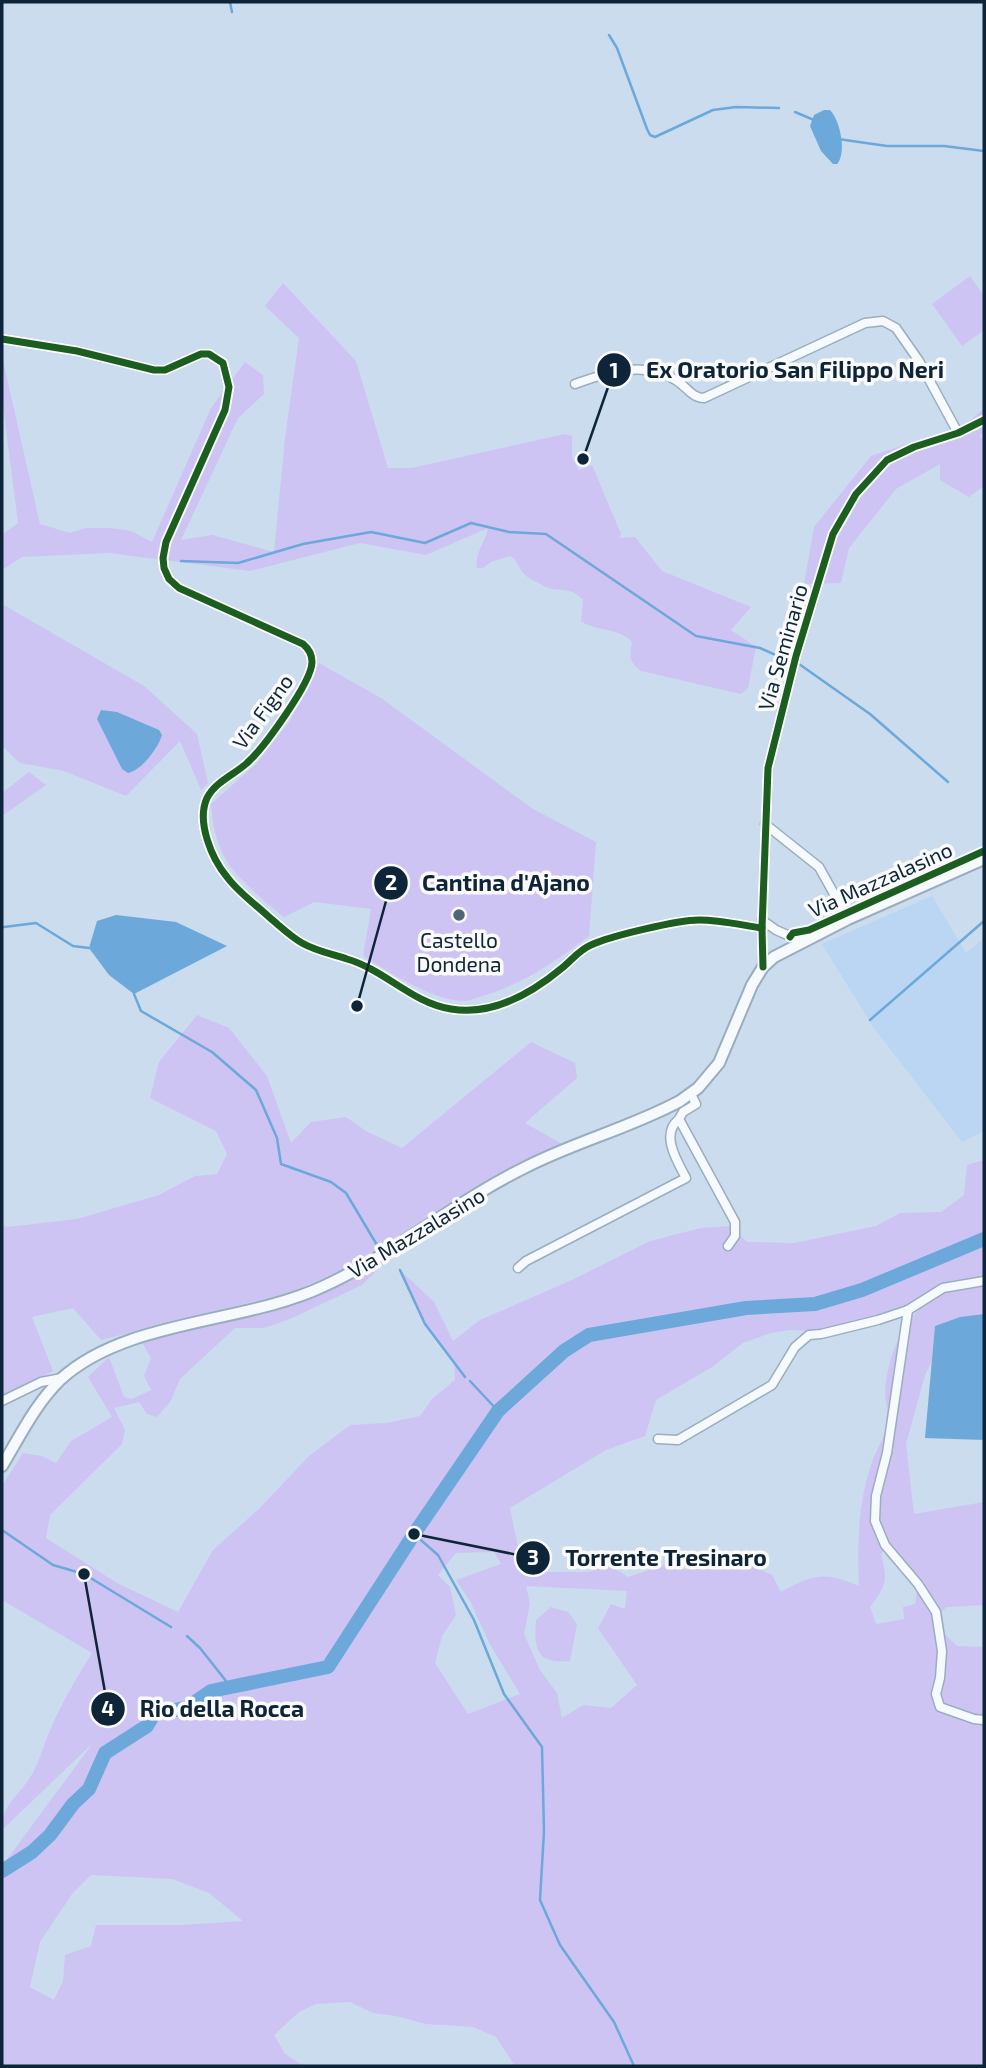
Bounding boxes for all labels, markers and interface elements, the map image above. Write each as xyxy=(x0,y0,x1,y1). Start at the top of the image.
callout: Ex Oratorio San Filippo Neri xyxy=(597,348,958,392)
text: Ex Oratorio San Filippo Neri xyxy=(646,355,944,383)
text: 1 xyxy=(609,357,619,382)
street label: Via Seminario xyxy=(752,581,812,713)
street label: Via Figno xyxy=(226,669,298,753)
street label: Via Mazzalasino xyxy=(804,836,956,922)
callout: Cantina d'Ajano xyxy=(373,861,604,905)
text: Cantina d'Ajano xyxy=(422,868,590,896)
text: 2 xyxy=(385,869,397,894)
marker: Castello Dondena xyxy=(451,907,467,923)
place label: Castello Dondena xyxy=(416,927,502,976)
street label: Via Mazzalasino xyxy=(343,1181,489,1283)
callout: Torrente Tresinaro xyxy=(516,1536,781,1580)
text: Torrente Tresinaro xyxy=(565,1543,767,1571)
text: 3 xyxy=(527,1544,539,1569)
callout: Rio della Rocca xyxy=(91,1687,318,1731)
text: Rio della Rocca xyxy=(140,1694,304,1722)
text: 4 xyxy=(101,1695,115,1720)

